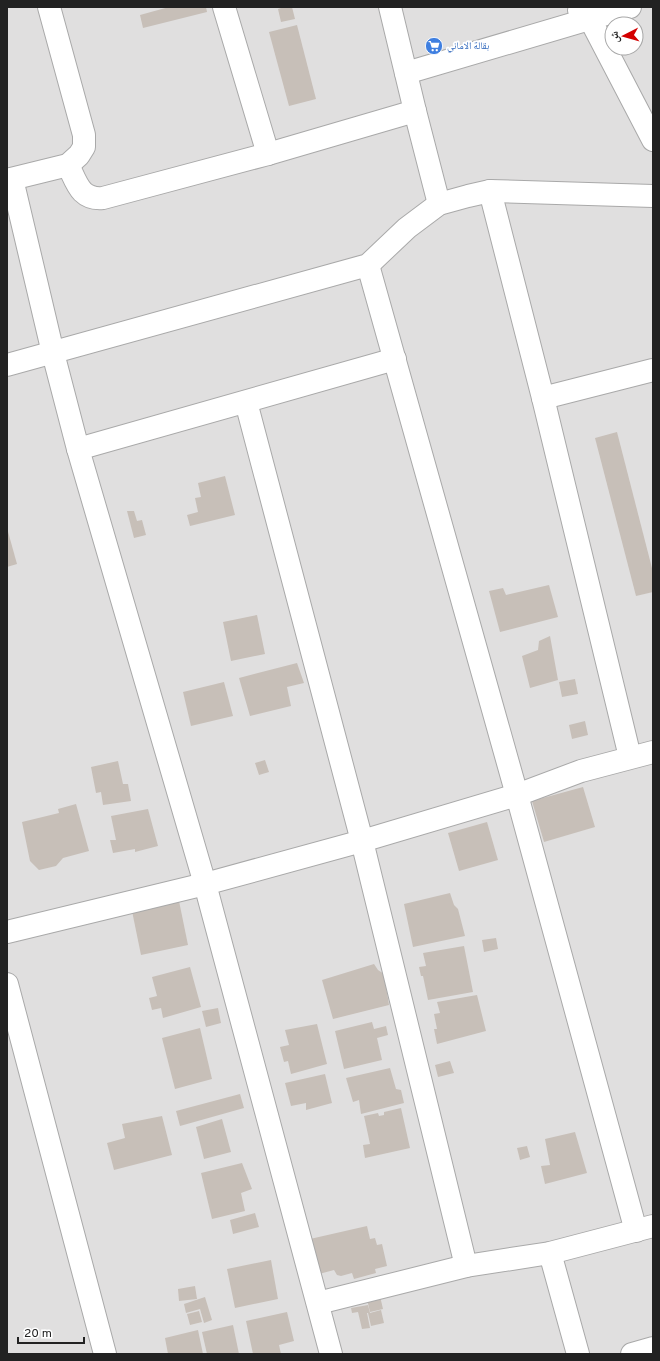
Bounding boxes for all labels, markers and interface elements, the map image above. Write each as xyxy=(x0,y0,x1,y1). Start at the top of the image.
north arrow xyxy=(604,16,644,56)
text: ش xyxy=(607,30,623,43)
supermarket icon: بقالة الاماني xyxy=(424,36,444,56)
place label: بقالة الاماني xyxy=(447,40,490,53)
scale bar xyxy=(18,1319,84,1345)
text: 20 m xyxy=(24,1326,52,1342)

